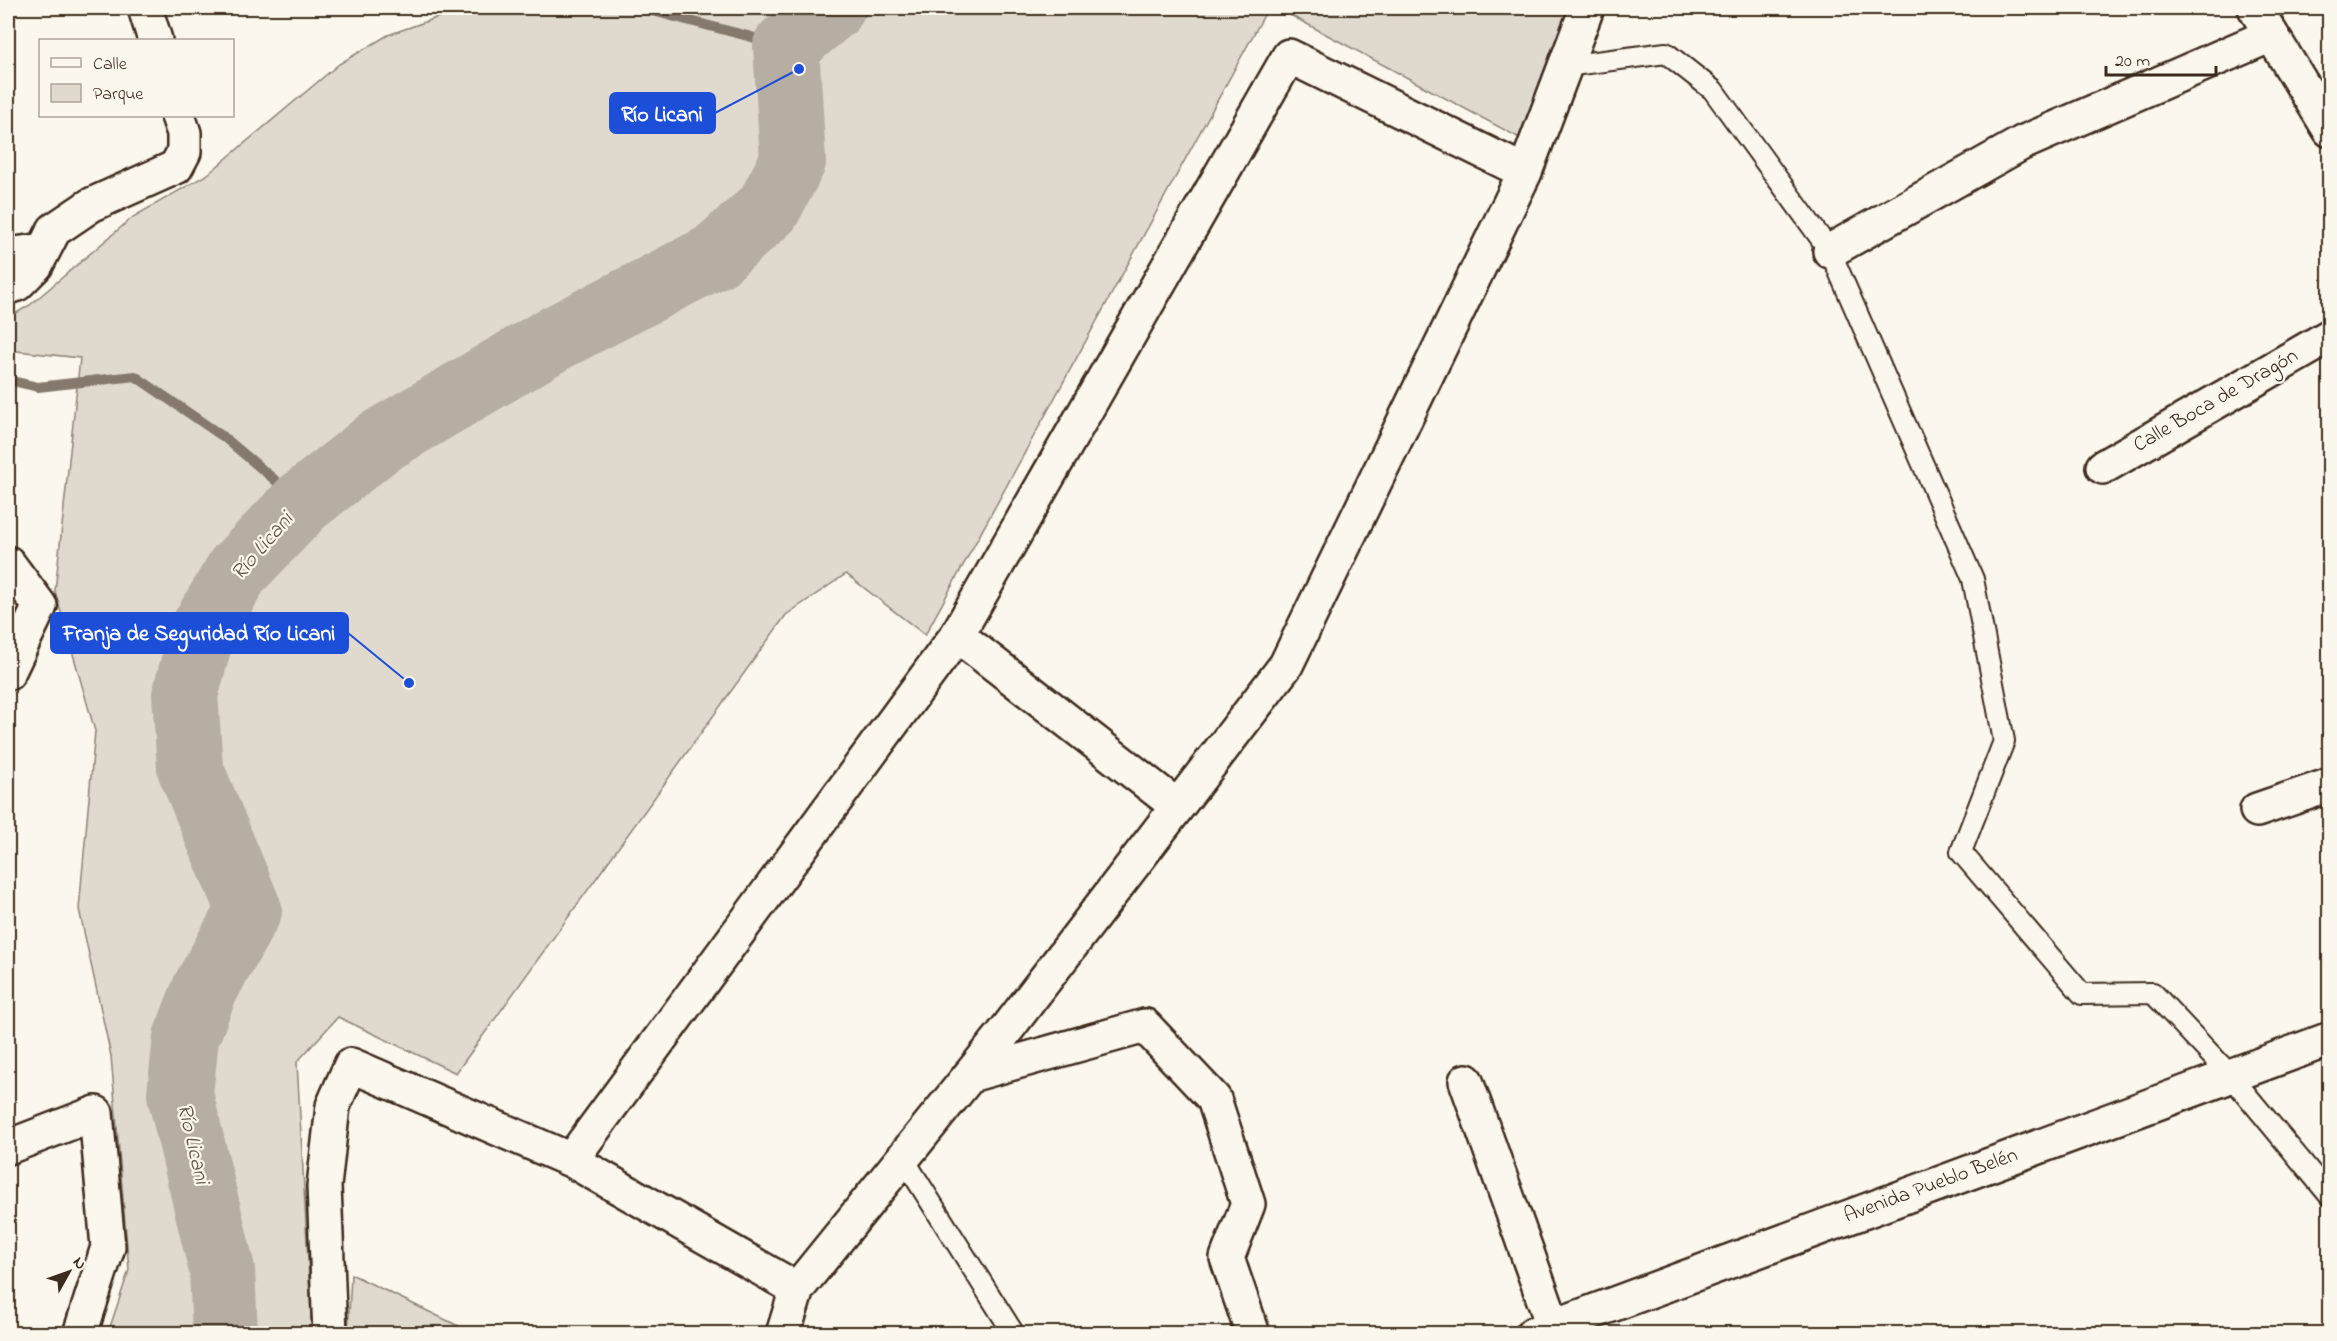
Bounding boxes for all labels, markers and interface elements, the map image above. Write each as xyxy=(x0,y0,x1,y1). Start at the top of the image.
legend xyxy=(39,39,234,117)
scale bar xyxy=(2106,39,2216,77)
text: 20 m xyxy=(2115,49,2150,75)
text: Calle xyxy=(93,52,128,78)
text: Parque xyxy=(93,82,144,108)
callout: Río Licani xyxy=(610,93,715,133)
text: Río Licani xyxy=(621,100,703,132)
street label: Calle Boca de Dragón xyxy=(2128,342,2305,462)
water label: Río Licani xyxy=(224,504,303,588)
callout: Franja de Seguridad Río Licani xyxy=(51,613,348,653)
text: Franja de Seguridad Río Licani xyxy=(62,619,335,652)
water label: Río Licani xyxy=(167,1101,217,1189)
street label: Avenida Pueblo Belén xyxy=(1840,1141,2022,1231)
north arrow xyxy=(39,1242,99,1302)
text: N xyxy=(66,1252,92,1276)

